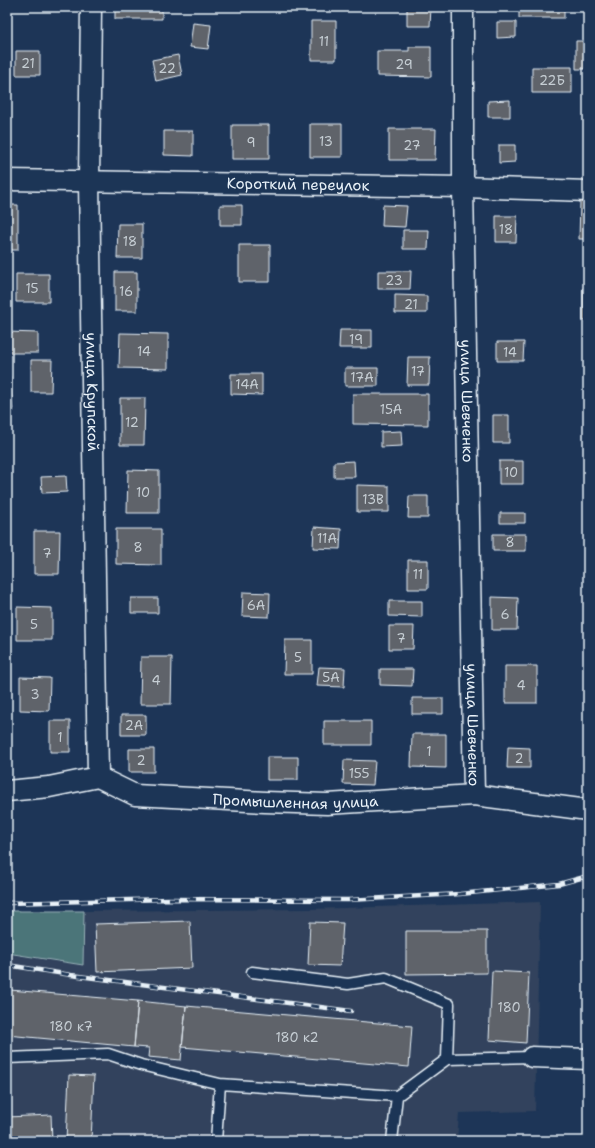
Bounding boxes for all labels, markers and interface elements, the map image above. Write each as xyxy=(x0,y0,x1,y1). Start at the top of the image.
house number: 11 xyxy=(319,33,329,50)
house number: 21 xyxy=(21,55,35,72)
house number: 29 xyxy=(395,56,413,73)
house number: 22 xyxy=(158,60,176,77)
house number: 22Б xyxy=(539,72,565,89)
house number: 13 xyxy=(319,133,333,150)
house number: 9 xyxy=(246,134,256,151)
house number: 27 xyxy=(403,137,421,154)
street label: Короткий переулок xyxy=(226,173,370,196)
house number: 18 xyxy=(499,221,513,238)
house number: 18 xyxy=(123,233,137,250)
house number: 23 xyxy=(385,272,403,289)
house number: 15 xyxy=(25,280,39,297)
house number: 16 xyxy=(119,283,133,300)
house number: 21 xyxy=(404,296,418,313)
house number: 19 xyxy=(349,331,363,348)
street label: улица Крупской xyxy=(81,332,103,452)
street label: улица Шевченко xyxy=(456,339,478,463)
house number: 14 xyxy=(137,343,151,360)
house number: 14 xyxy=(503,344,517,361)
house number: 17 xyxy=(411,363,425,380)
house number: 17А xyxy=(350,369,374,386)
house number: 14А xyxy=(235,376,259,393)
house number: 15А xyxy=(380,401,402,418)
house number: 12 xyxy=(125,414,139,431)
house number: 10 xyxy=(504,464,518,481)
house number: 10 xyxy=(136,484,150,501)
house number: 13В xyxy=(362,491,384,508)
house number: 11А xyxy=(317,530,337,547)
house number: 8 xyxy=(505,534,515,551)
house number: 8 xyxy=(133,539,143,556)
house number: 7 xyxy=(42,545,52,562)
house number: 11 xyxy=(413,566,423,583)
house number: 6А xyxy=(247,597,265,614)
house number: 6 xyxy=(500,606,510,623)
house number: 5 xyxy=(30,616,38,633)
house number: 7 xyxy=(396,630,406,647)
house number: 5 xyxy=(294,649,302,666)
street label: улица Шевченко xyxy=(462,663,484,787)
house number: 5А xyxy=(322,669,340,686)
house number: 4 xyxy=(151,672,161,689)
house number: 4 xyxy=(516,677,526,694)
house number: 3 xyxy=(30,686,40,703)
house number: 2А xyxy=(125,717,143,734)
house number: 1 xyxy=(57,729,63,746)
house number: 1 xyxy=(426,743,432,760)
house number: 2 xyxy=(514,750,524,767)
house number: 2 xyxy=(136,752,146,769)
house number: 155 xyxy=(349,765,369,782)
street label: Промышленная улица xyxy=(212,789,379,814)
house number: 180 xyxy=(497,999,521,1016)
house number: 180 к7 xyxy=(49,1018,93,1035)
house number: 180 к2 xyxy=(275,1029,319,1046)

